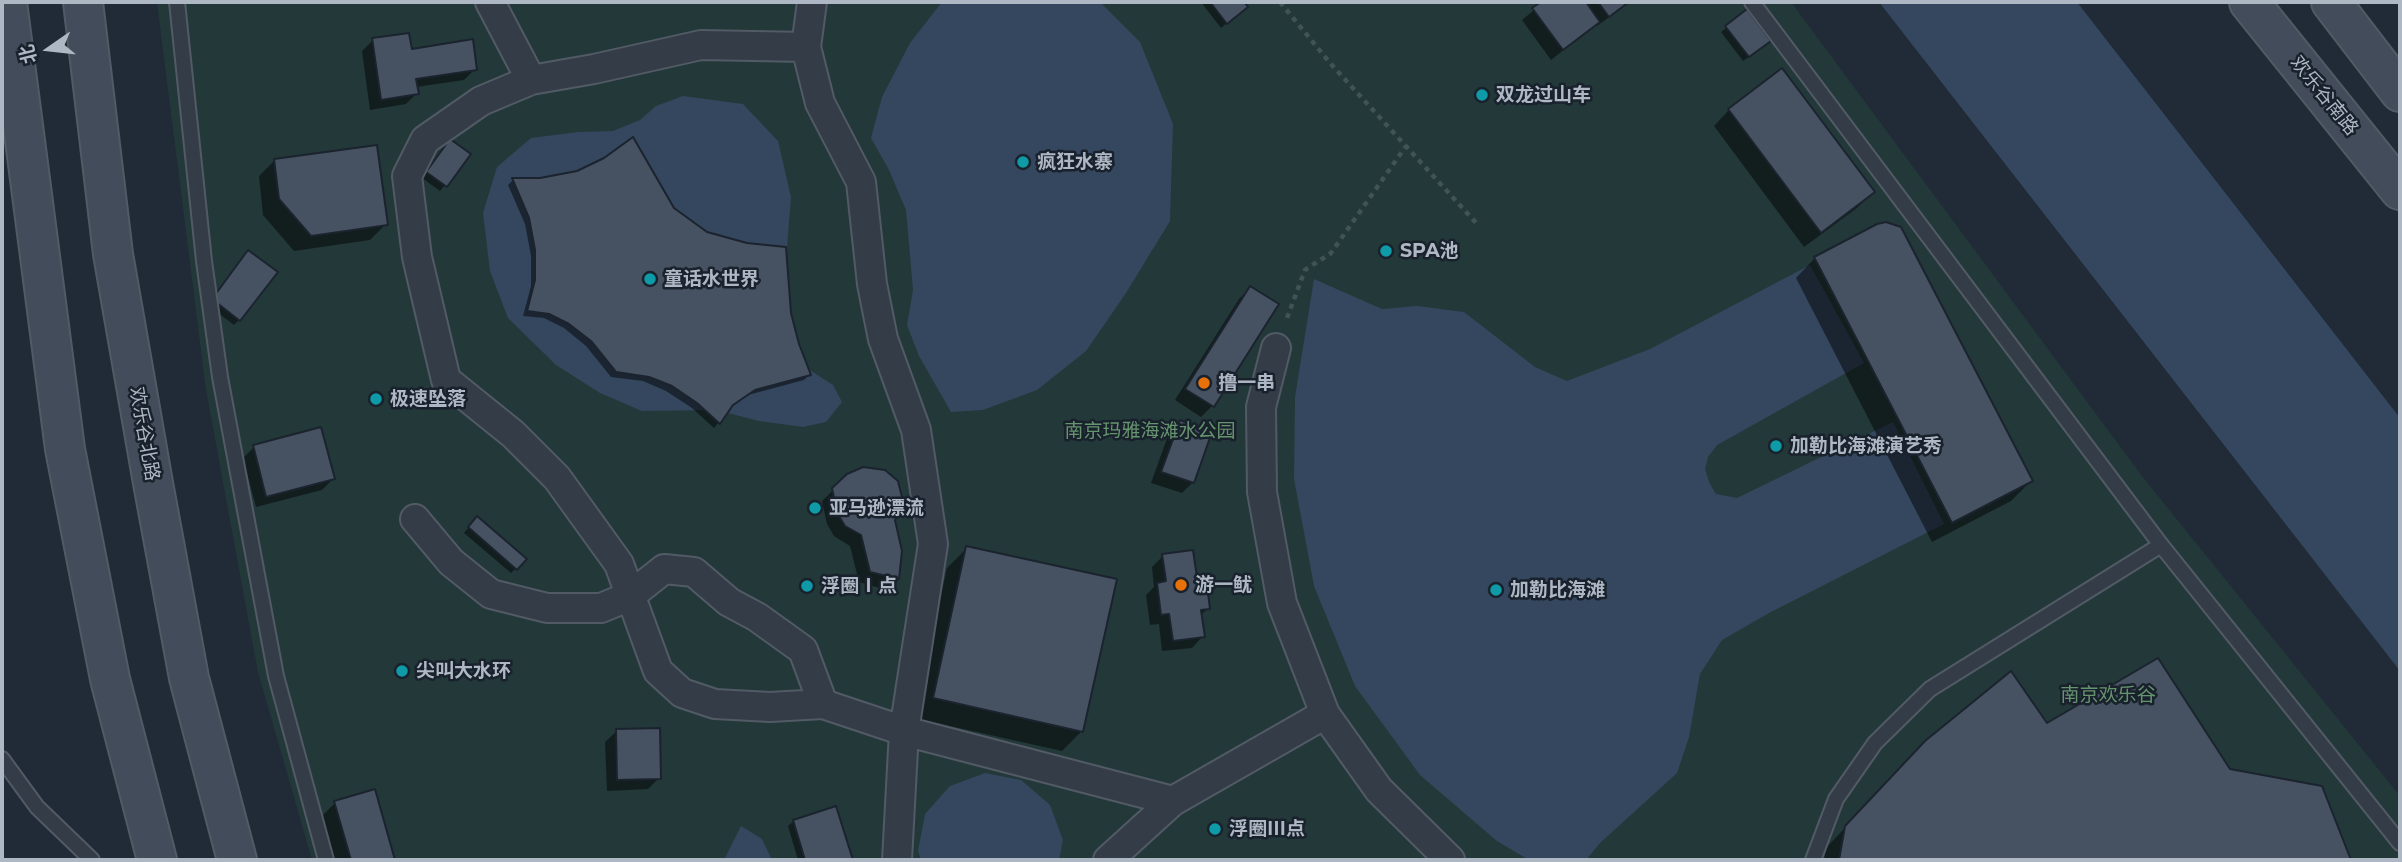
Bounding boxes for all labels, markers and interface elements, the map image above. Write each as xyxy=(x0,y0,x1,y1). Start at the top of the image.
north arrow xyxy=(14,14,84,84)
text: 北 xyxy=(15,42,42,66)
street label: 欢乐谷南路 xyxy=(2285,52,2363,140)
place label: 双龙过山车 xyxy=(1496,84,1591,106)
marker: 双龙过山车 xyxy=(1474,87,1490,103)
place label: 疯狂水寨 xyxy=(1037,151,1113,173)
marker: 疯狂水寨 xyxy=(1015,154,1031,170)
place label: SPA池 xyxy=(1400,240,1459,262)
marker: SPA池 xyxy=(1378,243,1394,259)
place label: 童话水世界 xyxy=(664,268,759,290)
marker: 童话水世界 xyxy=(642,271,658,287)
place label: 撸一串 xyxy=(1218,372,1275,394)
marker: 撸一串 xyxy=(1196,375,1212,391)
street label: 欢乐谷北路 xyxy=(125,385,163,483)
place label: 极速坠落 xyxy=(390,388,466,410)
marker: 极速坠落 xyxy=(368,391,384,407)
park label: 南京玛雅海滩水公园 xyxy=(1065,420,1235,442)
place label: 加勒比海滩演艺秀 xyxy=(1790,435,1942,457)
marker: 加勒比海滩演艺秀 xyxy=(1768,438,1784,454)
place label: 亚马逊漂流 xyxy=(829,497,924,519)
marker: 亚马逊漂流 xyxy=(807,500,823,516)
place label: 游一鱿 xyxy=(1195,574,1252,596)
place label: 浮圈Ⅰ点 xyxy=(821,575,897,597)
marker: 游一鱿 xyxy=(1173,577,1189,593)
marker: 浮圈Ⅰ点 xyxy=(799,578,815,594)
place label: 加勒比海滩 xyxy=(1510,579,1605,601)
marker: 加勒比海滩 xyxy=(1488,582,1504,598)
place label: 尖叫大水环 xyxy=(416,660,511,682)
marker: 尖叫大水环 xyxy=(394,663,410,679)
park label: 南京欢乐谷 xyxy=(2061,684,2155,706)
place label: 浮圈Ⅲ点 xyxy=(1229,818,1305,840)
marker: 浮圈Ⅲ点 xyxy=(1207,821,1223,837)

